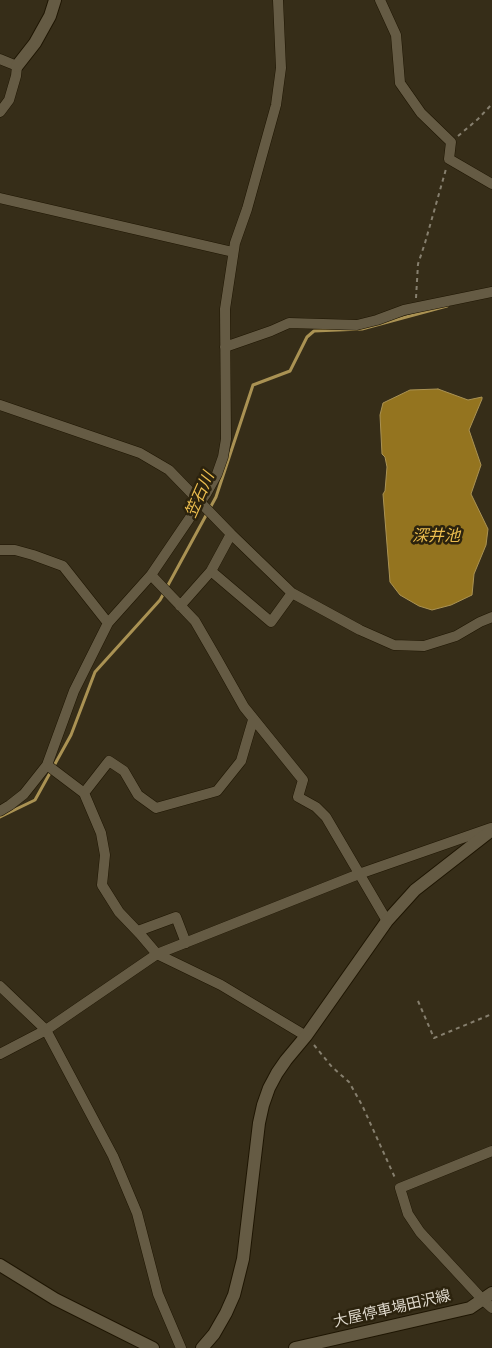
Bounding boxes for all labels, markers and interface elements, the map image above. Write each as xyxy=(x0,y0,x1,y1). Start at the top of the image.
water label: 笠石川 xyxy=(181,469,219,521)
water label: 深井池 xyxy=(412,526,460,546)
street label: 大屋停車場田沢線 xyxy=(332,1287,452,1331)

